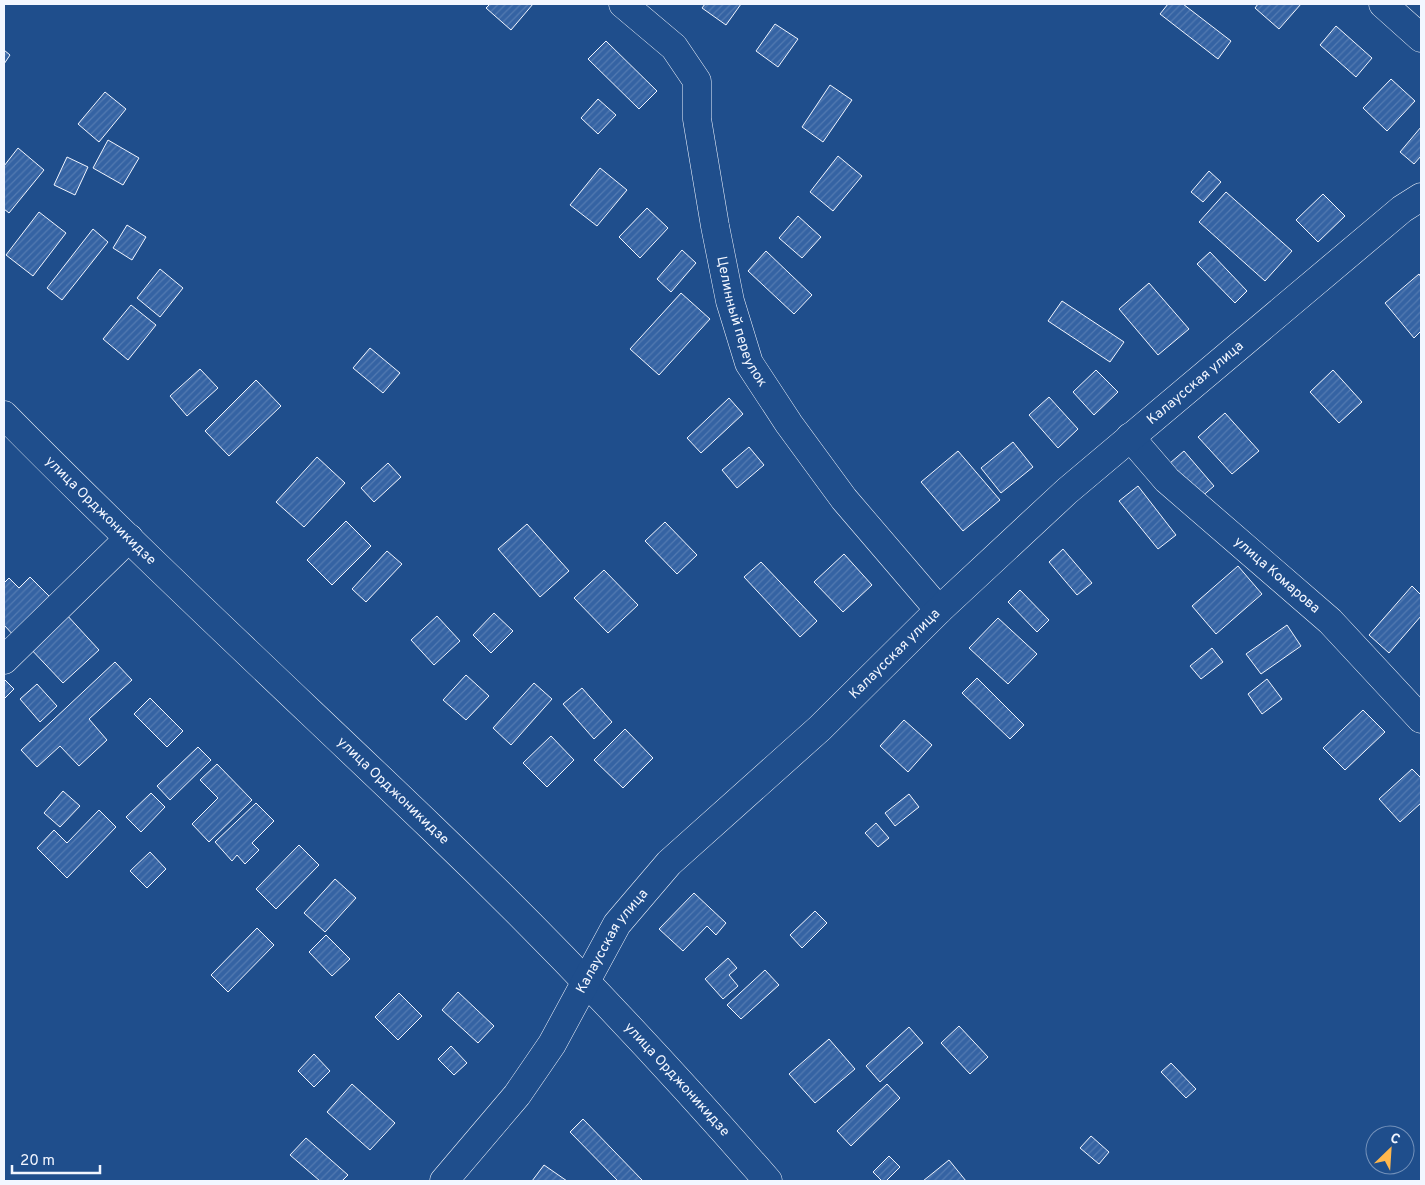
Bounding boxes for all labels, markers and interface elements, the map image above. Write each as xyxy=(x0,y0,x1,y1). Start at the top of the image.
street label: Целинный переулок xyxy=(713,255,771,390)
street label: Калаусская улица xyxy=(1144,337,1247,428)
street label: улица Орджоникидзе xyxy=(42,453,160,569)
street label: улица Комарова xyxy=(1230,533,1323,617)
street label: Калаусская улица xyxy=(846,605,944,703)
street label: улица Орджоникидзе xyxy=(333,733,453,848)
street label: Калаусская улица xyxy=(573,885,652,996)
street label: улица Орджоникидзе xyxy=(621,1019,733,1140)
north arrow xyxy=(1365,1125,1415,1175)
text: С xyxy=(1387,1130,1403,1149)
scale bar xyxy=(12,1142,100,1174)
text: 20 m xyxy=(20,1152,55,1171)

